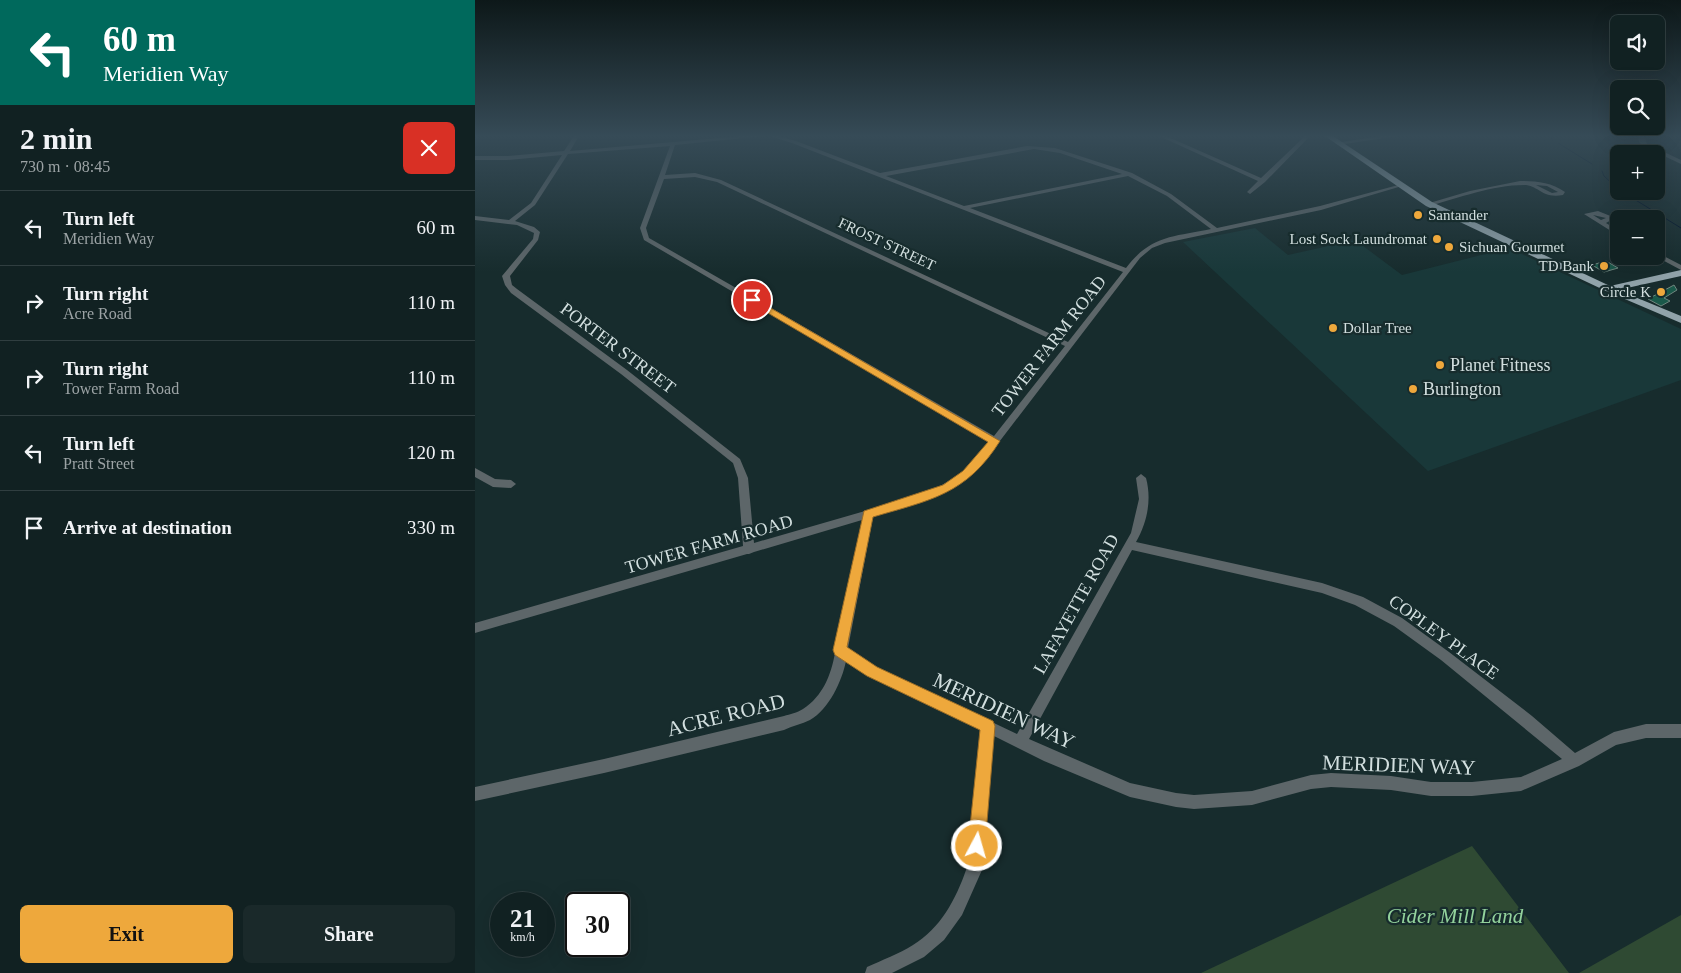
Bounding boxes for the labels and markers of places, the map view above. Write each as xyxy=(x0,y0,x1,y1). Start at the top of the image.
place label: Santander xyxy=(1428,207,1488,223)
marker: Santander xyxy=(1412,209,1424,221)
place label: Lost Sock Laundromat xyxy=(1290,231,1428,247)
marker: Lost Sock Laundromat xyxy=(1431,233,1443,245)
place label: Sichuan Gourmet xyxy=(1459,239,1565,255)
marker: Sichuan Gourmet xyxy=(1443,241,1455,253)
place label: TD Bank xyxy=(1539,258,1594,274)
marker: TD Bank xyxy=(1598,260,1610,272)
pin xyxy=(731,279,773,321)
place label: Circle K xyxy=(1600,284,1651,300)
marker: Circle K xyxy=(1655,286,1667,298)
place label: Dollar Tree xyxy=(1343,320,1412,336)
marker: Dollar Tree xyxy=(1327,322,1339,334)
place label: Planet Fitness xyxy=(1450,355,1551,375)
marker: Planet Fitness xyxy=(1434,359,1446,371)
place label: Burlington xyxy=(1423,379,1501,399)
marker: Burlington xyxy=(1407,383,1419,395)

